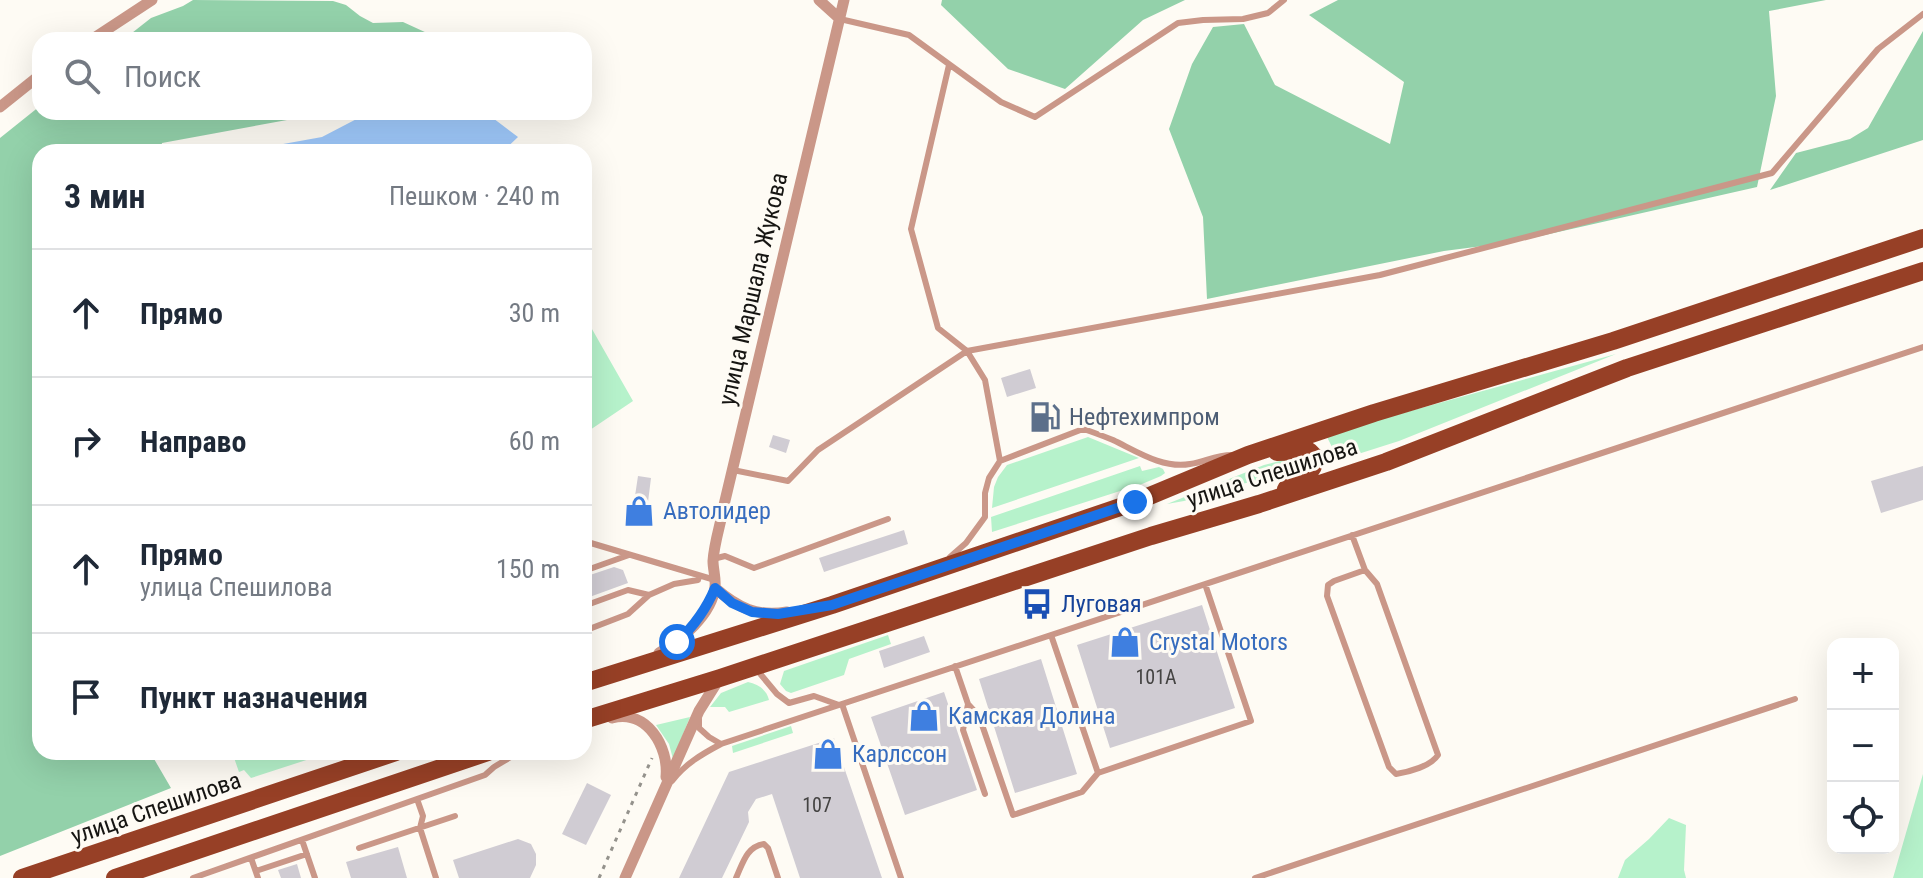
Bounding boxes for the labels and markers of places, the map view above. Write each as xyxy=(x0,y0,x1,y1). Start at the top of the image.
fuel station icon: Нефтехимпром xyxy=(1028,400,1062,434)
place label: Нефтехимпром xyxy=(1069,403,1220,431)
shop icon: Автолидер xyxy=(622,494,656,528)
place label: Автолидер xyxy=(663,497,771,525)
bus stop icon: Луговая xyxy=(1020,587,1054,621)
place label: Луговая xyxy=(1061,590,1142,618)
shop icon: Crystal Motors xyxy=(1108,625,1142,659)
place label: Crystal Motors xyxy=(1149,628,1288,656)
shop icon: Камская Долина xyxy=(907,699,941,733)
place label: Камская Долина xyxy=(948,702,1116,730)
shop icon: Карлссон xyxy=(811,737,845,771)
place label: Карлссон xyxy=(852,740,947,768)

